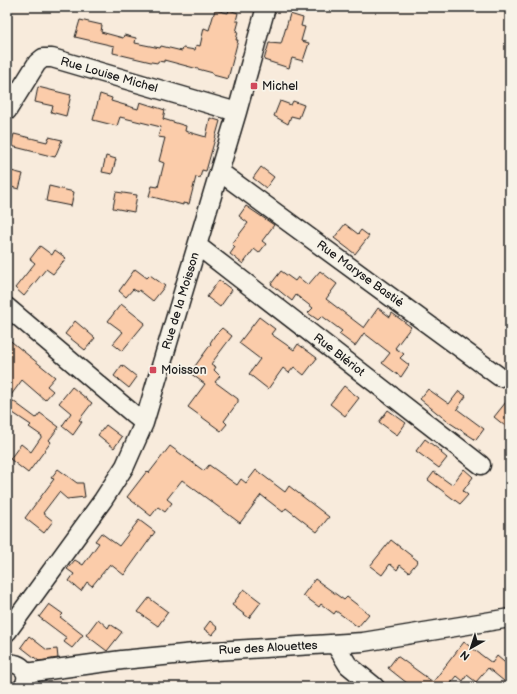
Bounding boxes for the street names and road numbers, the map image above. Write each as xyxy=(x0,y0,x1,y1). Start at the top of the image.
street label: Rue Louise Michel xyxy=(59,54,159,96)
street label: Rue Maryse Bastié xyxy=(314,237,406,311)
street label: Rue de la Moisson xyxy=(159,250,203,351)
street label: Rue Blériot xyxy=(310,330,368,380)
street label: Rue des Alouettes xyxy=(218,638,318,658)

